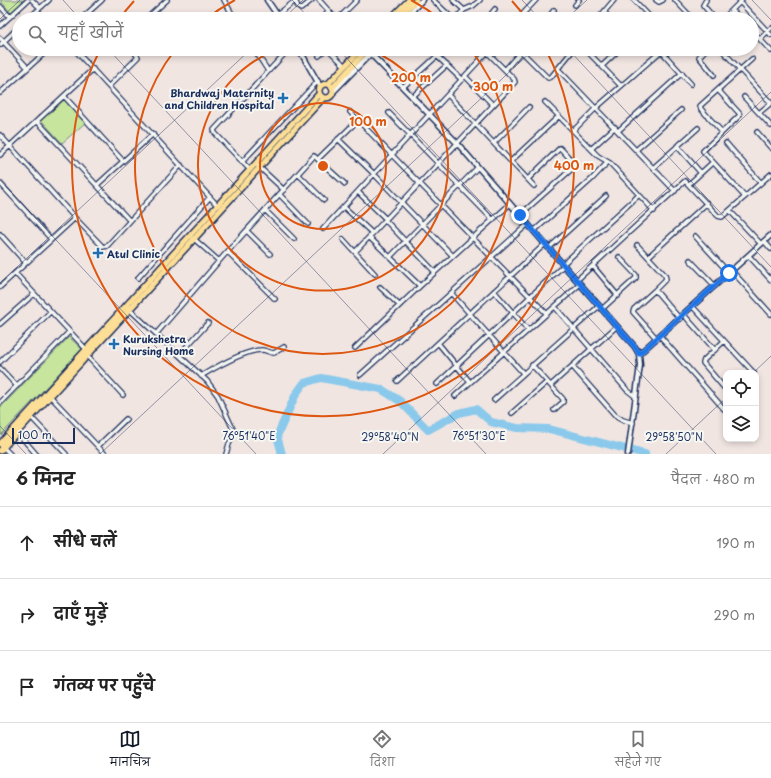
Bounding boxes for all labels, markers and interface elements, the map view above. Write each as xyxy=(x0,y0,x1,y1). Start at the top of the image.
search box xyxy=(12,12,759,56)
text: यहाँ खोजें xyxy=(58,20,124,43)
icon: search xyxy=(26,23,48,45)
text: 200 m xyxy=(391,68,431,86)
text: 300 m xyxy=(473,77,513,95)
place label: Bhardwaj Maternity and Children Hospital xyxy=(164,85,274,112)
marker: Bhardwaj Maternity and Children Hospital xyxy=(277,92,289,104)
text: 100 m xyxy=(349,112,387,130)
text: 400 m xyxy=(554,156,594,174)
centre of rings xyxy=(316,159,330,173)
route end xyxy=(511,206,529,224)
place label: Atul Clinic xyxy=(107,246,160,261)
marker: Atul Clinic xyxy=(92,247,104,259)
route start xyxy=(720,264,738,282)
place label: Kurukshetra Nursing Home xyxy=(123,331,194,358)
marker: Kurukshetra Nursing Home xyxy=(108,338,120,350)
map controls xyxy=(723,370,759,442)
button: locate xyxy=(723,370,759,406)
button: layers xyxy=(723,406,759,442)
scale bar xyxy=(12,426,75,445)
text: 100 m xyxy=(18,426,52,443)
text: 76°51'40"E xyxy=(223,428,275,443)
text: 76°51'30"E xyxy=(452,428,506,443)
text: 29°58'40"N xyxy=(361,429,419,444)
text: 29°58'50"N xyxy=(645,429,703,444)
text: 6 मिनट xyxy=(16,465,75,491)
text: पैदल · 480 m xyxy=(671,469,755,488)
text: सीधे चलें xyxy=(54,529,116,552)
icon: ahead xyxy=(16,532,38,554)
text: 190 m xyxy=(716,533,755,552)
text: दाएँ मुड़ें xyxy=(54,601,107,624)
icon: right xyxy=(16,604,38,626)
text: 290 m xyxy=(714,605,755,624)
text: गंतव्य पर पहुँचे xyxy=(54,673,155,696)
icon: arrive xyxy=(16,676,38,698)
tab: मानचित्र xyxy=(110,728,150,774)
tab: दिशा xyxy=(370,728,395,774)
tab: सहेजे गए xyxy=(615,728,661,774)

